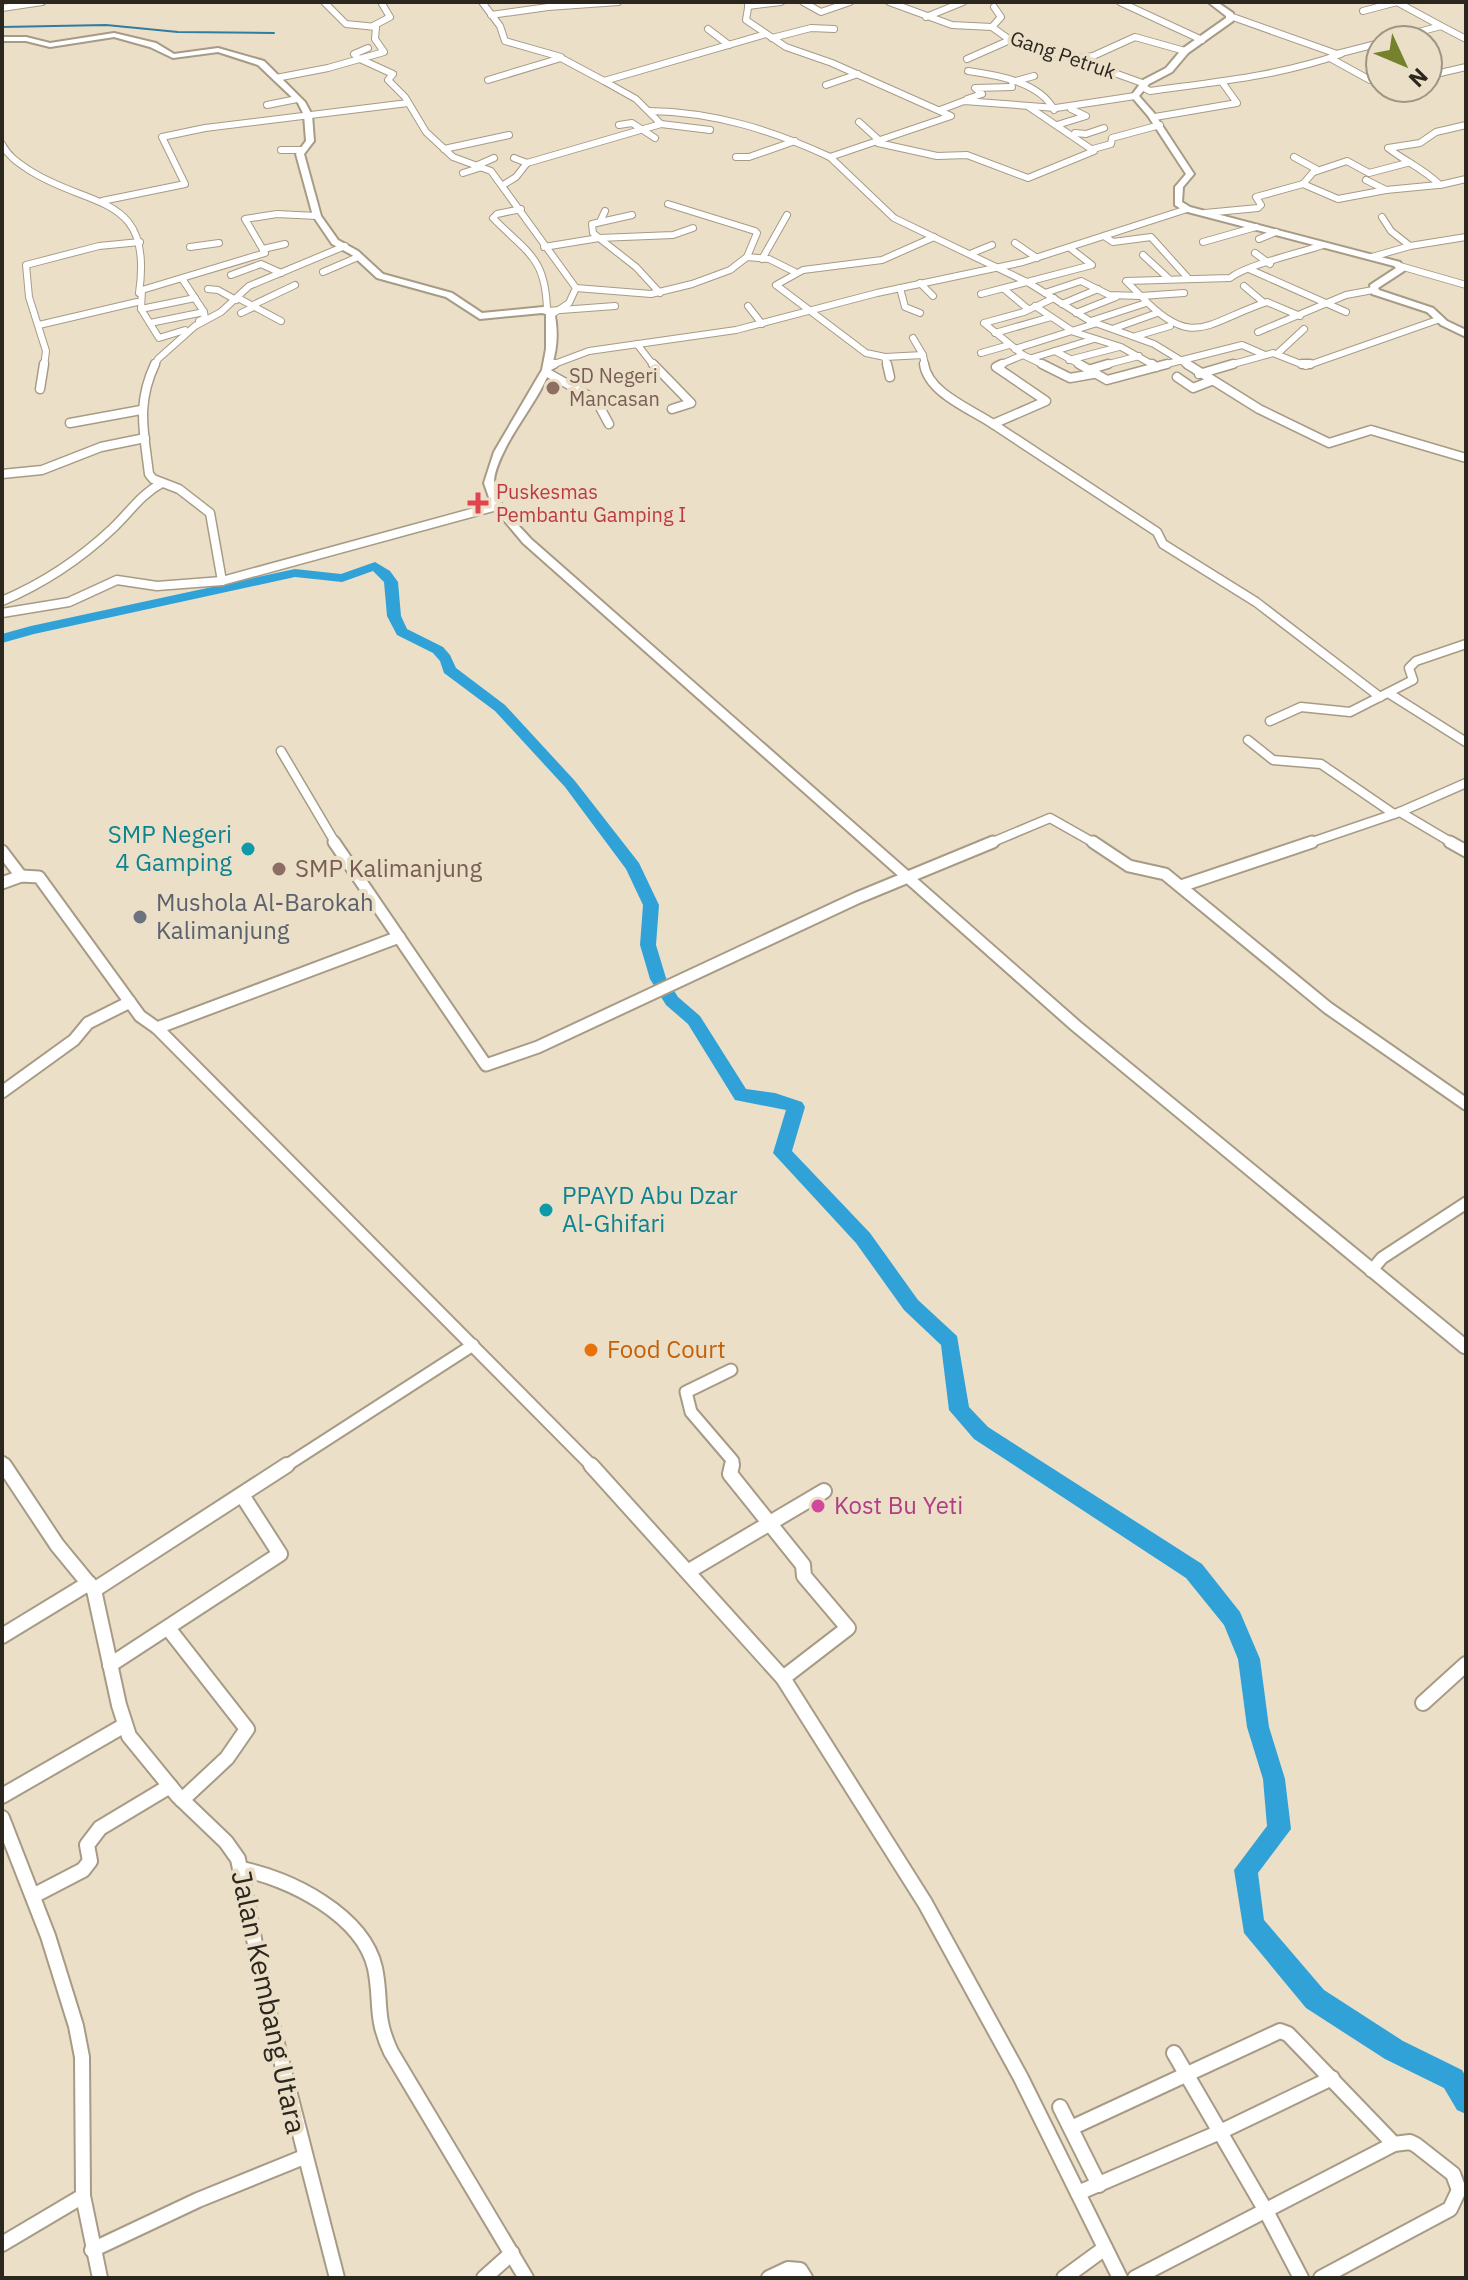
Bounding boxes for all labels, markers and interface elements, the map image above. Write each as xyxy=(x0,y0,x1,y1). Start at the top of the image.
street label: Gang Petruk xyxy=(1007,24,1120,85)
north arrow xyxy=(1364,24,1444,104)
text: N xyxy=(1403,62,1435,94)
place label: SD Negeri Mancasan xyxy=(569,362,660,412)
marker: SD Negeri Mancasan xyxy=(544,379,562,397)
place label: Puskesmas Pembantu Gamping I xyxy=(496,478,686,528)
marker: Puskesmas Pembantu Gamping I xyxy=(467,492,489,514)
place label: SMP Negeri 4 Gamping xyxy=(108,818,232,878)
marker: SMP Negeri 4 Gamping xyxy=(239,840,257,858)
place label: SMP Kalimanjung xyxy=(295,852,483,884)
marker: SMP Kalimanjung xyxy=(270,860,288,878)
place label: Mushola Al-Barokah Kalimanjung xyxy=(156,886,374,946)
marker: Mushola Al-Barokah Kalimanjung xyxy=(131,908,149,926)
place label: PPAYD Abu Dzar Al-Ghifari xyxy=(562,1179,738,1239)
marker: PPAYD Abu Dzar Al-Ghifari xyxy=(537,1201,555,1219)
place label: Food Court xyxy=(607,1333,726,1365)
marker: Food Court xyxy=(582,1341,600,1359)
place label: Kost Bu Yeti xyxy=(834,1489,963,1521)
marker: Kost Bu Yeti xyxy=(809,1497,827,1515)
street label: Jalan Kembang Utara xyxy=(223,1867,316,2137)

